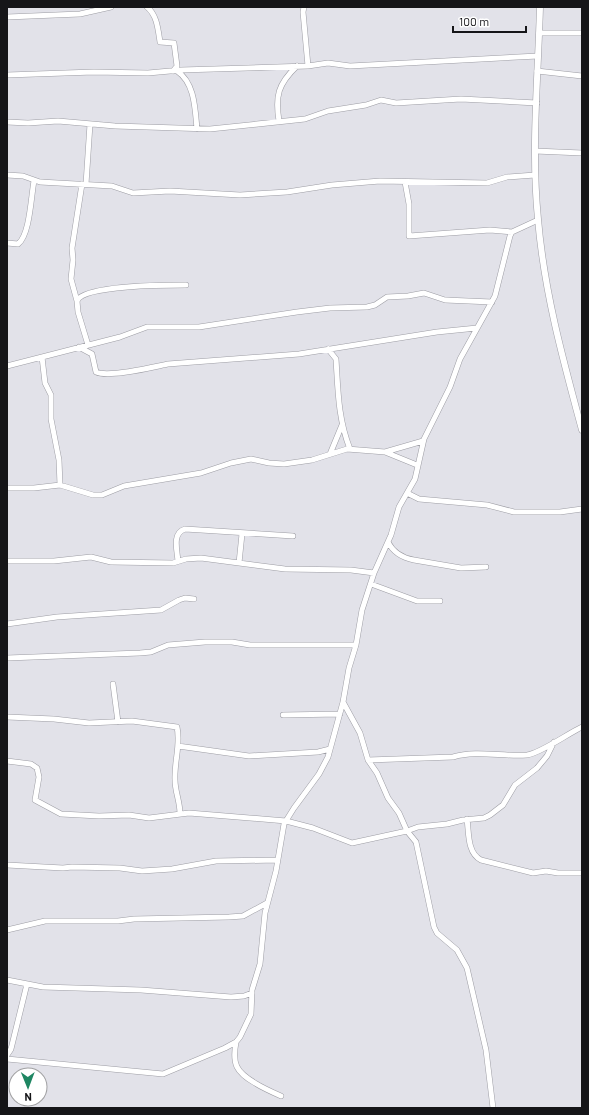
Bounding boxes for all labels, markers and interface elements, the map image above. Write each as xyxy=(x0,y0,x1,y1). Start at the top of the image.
scale bar xyxy=(453,8,526,34)
text: 100 m xyxy=(459,14,489,28)
north arrow xyxy=(8,1067,48,1107)
text: N xyxy=(24,1091,32,1104)

